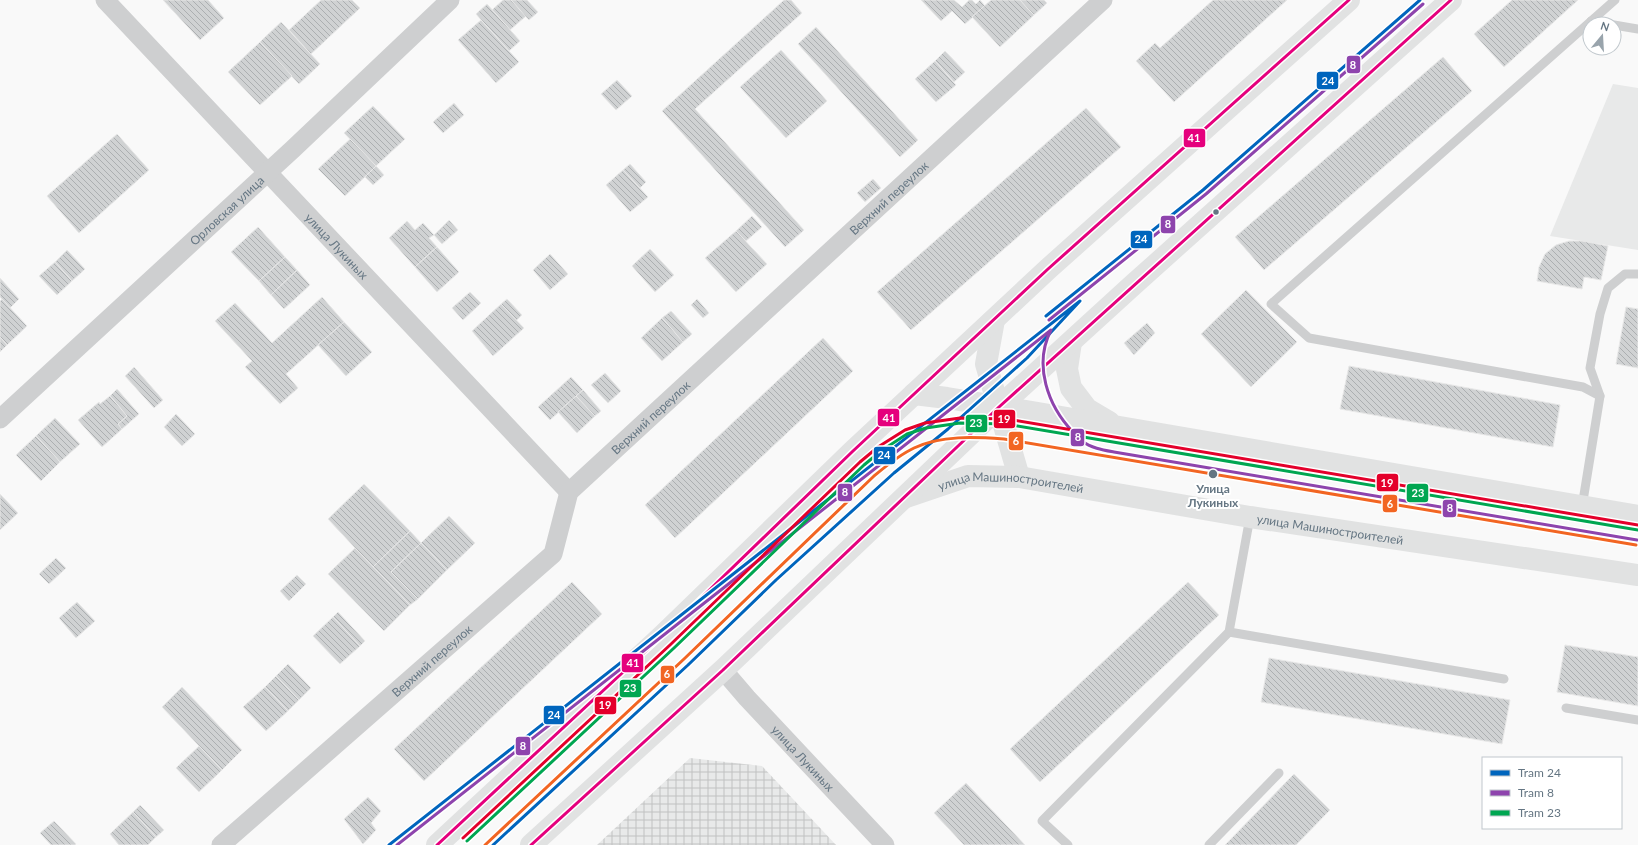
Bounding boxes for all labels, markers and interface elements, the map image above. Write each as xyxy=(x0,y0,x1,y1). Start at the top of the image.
north arrow xyxy=(1582,16,1622,56)
text: N xyxy=(1599,19,1611,34)
line badge: 8 xyxy=(1346,55,1361,74)
text: 8 xyxy=(1350,58,1356,71)
line badge: 24 xyxy=(1316,71,1339,90)
text: 24 xyxy=(1322,74,1335,87)
line badge: 41 xyxy=(1183,128,1206,148)
text: 41 xyxy=(1188,131,1200,144)
street label: Верхний переулок xyxy=(846,157,932,238)
street label: Орловская улица xyxy=(186,172,267,248)
unlabelled marker xyxy=(1211,207,1221,217)
street label: улица Лукиных xyxy=(302,210,372,282)
line badge: 8 xyxy=(1160,215,1176,234)
text: 8 xyxy=(1165,217,1171,230)
line badge: 24 xyxy=(1130,230,1153,249)
text: 24 xyxy=(1135,232,1148,245)
street label: Верхний переулок xyxy=(608,377,693,457)
line badge: 41 xyxy=(877,408,900,427)
line badge: 19 xyxy=(993,409,1016,429)
text: 41 xyxy=(883,411,895,424)
text: 19 xyxy=(998,412,1010,425)
line badge: 23 xyxy=(965,414,988,433)
text: 23 xyxy=(970,416,982,429)
line badge: 8 xyxy=(1070,428,1085,447)
text: 8 xyxy=(1075,430,1081,443)
line badge: 6 xyxy=(1008,431,1024,451)
text: 6 xyxy=(1013,434,1020,447)
line badge: 24 xyxy=(873,446,896,465)
text: 24 xyxy=(878,448,891,461)
street label: улица Машиностроителей xyxy=(936,468,1085,496)
marker: Улица Лукиных xyxy=(1207,468,1219,480)
line badge: 19 xyxy=(1376,473,1399,492)
text: 19 xyxy=(1381,476,1393,489)
place label: Улица Лукиных xyxy=(1187,481,1239,510)
line badge: 8 xyxy=(837,483,853,502)
line badge: 23 xyxy=(1406,483,1429,503)
text: 8 xyxy=(842,485,848,498)
text: 23 xyxy=(1412,486,1424,499)
line badge: 6 xyxy=(1382,494,1398,513)
text: 6 xyxy=(1387,497,1394,510)
line badge: 8 xyxy=(1442,499,1457,518)
text: 8 xyxy=(1447,501,1453,514)
street label: улица Машиностроителей xyxy=(1256,511,1405,547)
street label: Верхний переулок xyxy=(388,621,475,700)
line badge: 41 xyxy=(621,653,644,673)
text: 41 xyxy=(627,656,639,669)
line badge: 6 xyxy=(660,665,675,684)
text: 6 xyxy=(664,667,671,680)
line badge: 23 xyxy=(619,679,642,698)
text: 23 xyxy=(624,681,636,694)
line badge: 19 xyxy=(594,696,617,715)
text: 19 xyxy=(599,698,611,711)
line badge: 24 xyxy=(543,705,565,725)
text: 24 xyxy=(548,708,561,721)
street label: улица Лукиных xyxy=(769,722,838,794)
line badge: 8 xyxy=(515,736,531,756)
text: 8 xyxy=(520,739,526,752)
legend xyxy=(1482,757,1622,829)
text: Tram 24 xyxy=(1518,765,1561,780)
text: Tram 8 xyxy=(1518,785,1554,800)
text: Tram 23 xyxy=(1518,805,1561,820)

